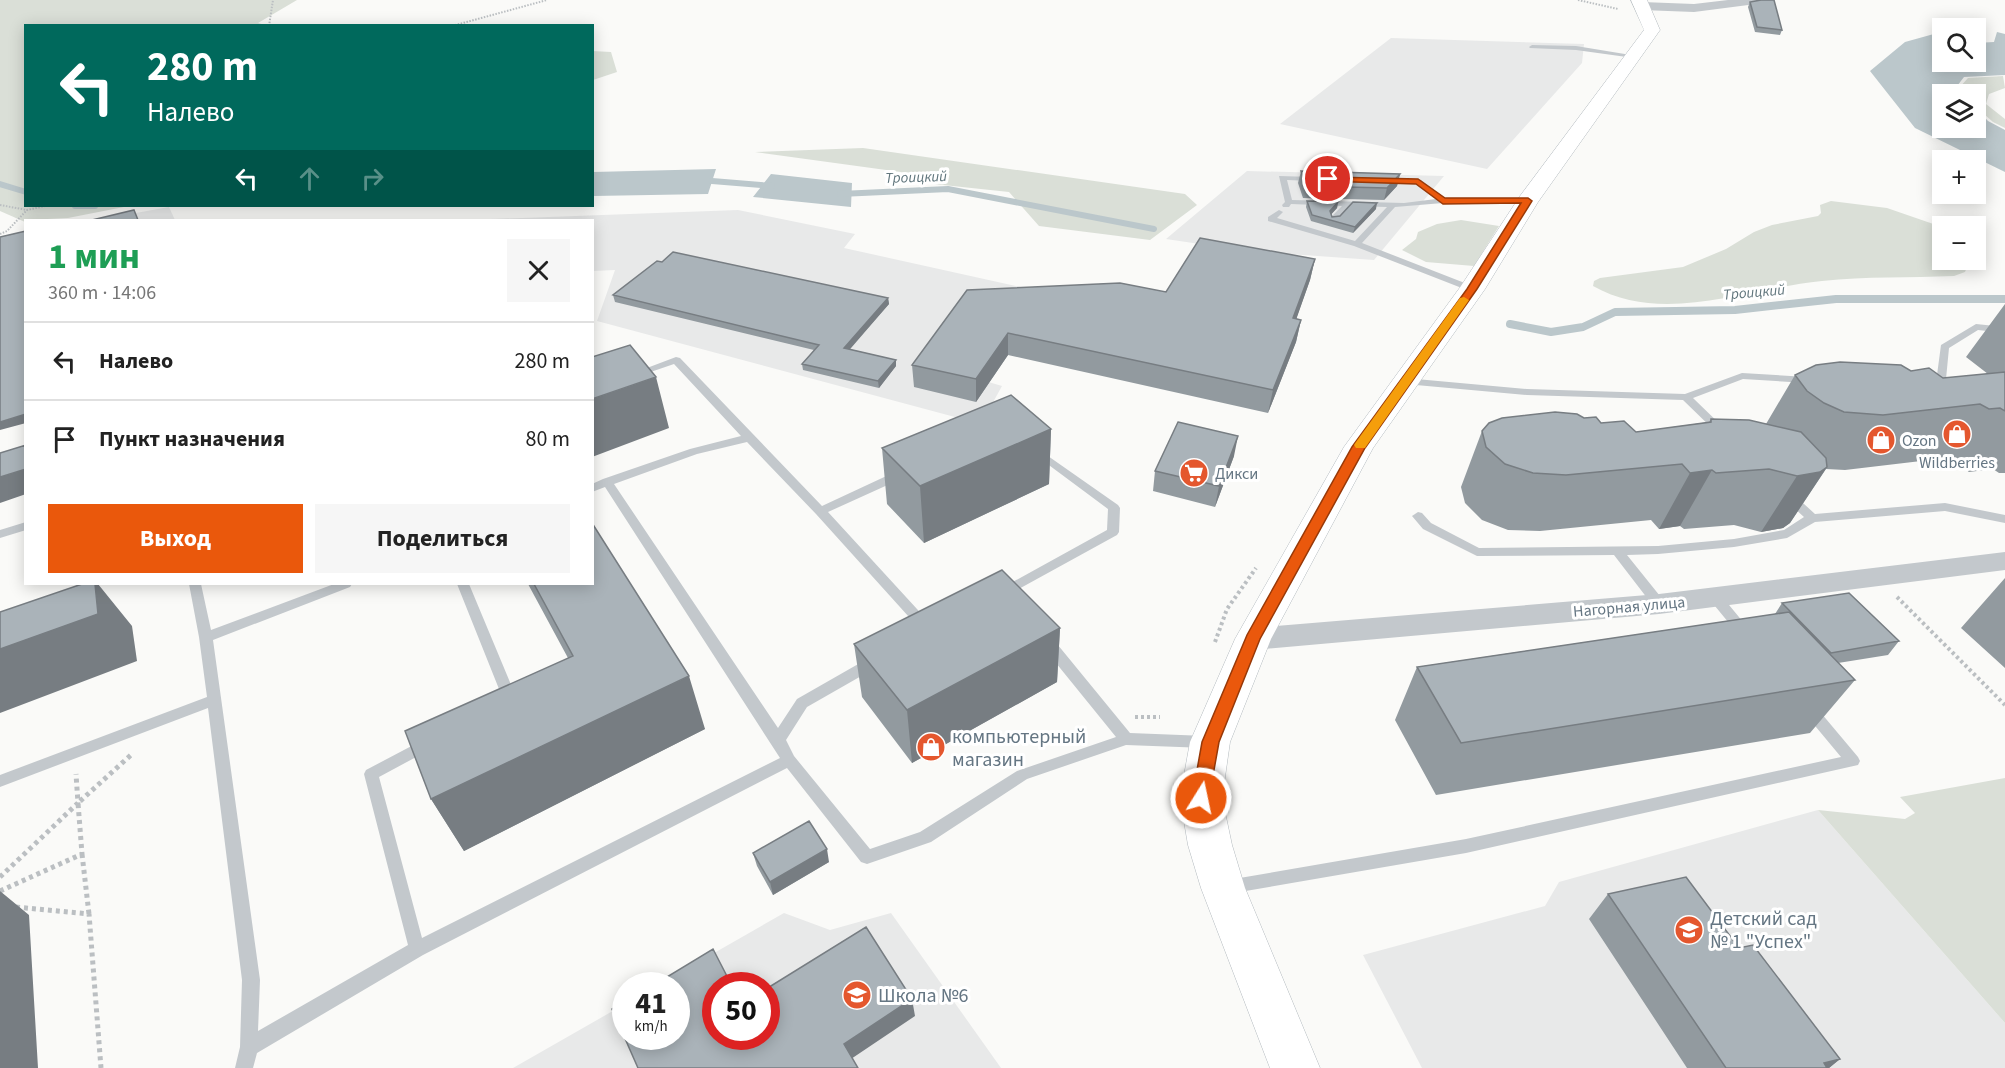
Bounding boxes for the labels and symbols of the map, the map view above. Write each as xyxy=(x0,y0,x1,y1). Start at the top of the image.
pin xyxy=(1302,153,1353,204)
water label: Троицкий xyxy=(885,166,948,189)
water label: Троицкий xyxy=(1722,279,1786,306)
shop icon: Wildberries xyxy=(1941,418,1973,450)
shop icon: Ozon xyxy=(1865,424,1897,456)
place label: Ozon xyxy=(1902,430,1937,452)
place label: Wildberries xyxy=(1919,452,1995,474)
supermarket icon: Дикси xyxy=(1178,457,1210,489)
place label: Дикси xyxy=(1215,463,1258,485)
street label: Нагорная улица xyxy=(1572,591,1686,623)
place label: компьютерный магазин xyxy=(952,723,1086,774)
shop icon: компьютерный магазин xyxy=(915,731,947,763)
position arrow xyxy=(1169,766,1233,830)
place label: Детский сад № 1 "Успех" xyxy=(1710,905,1817,956)
school or university icon: Детский сад № 1 "Успех" xyxy=(1673,914,1705,946)
speed limit sign: 50 xyxy=(702,972,780,1050)
school or university icon: Школа №6 xyxy=(841,979,873,1011)
place label: Школа №6 xyxy=(878,982,968,1010)

